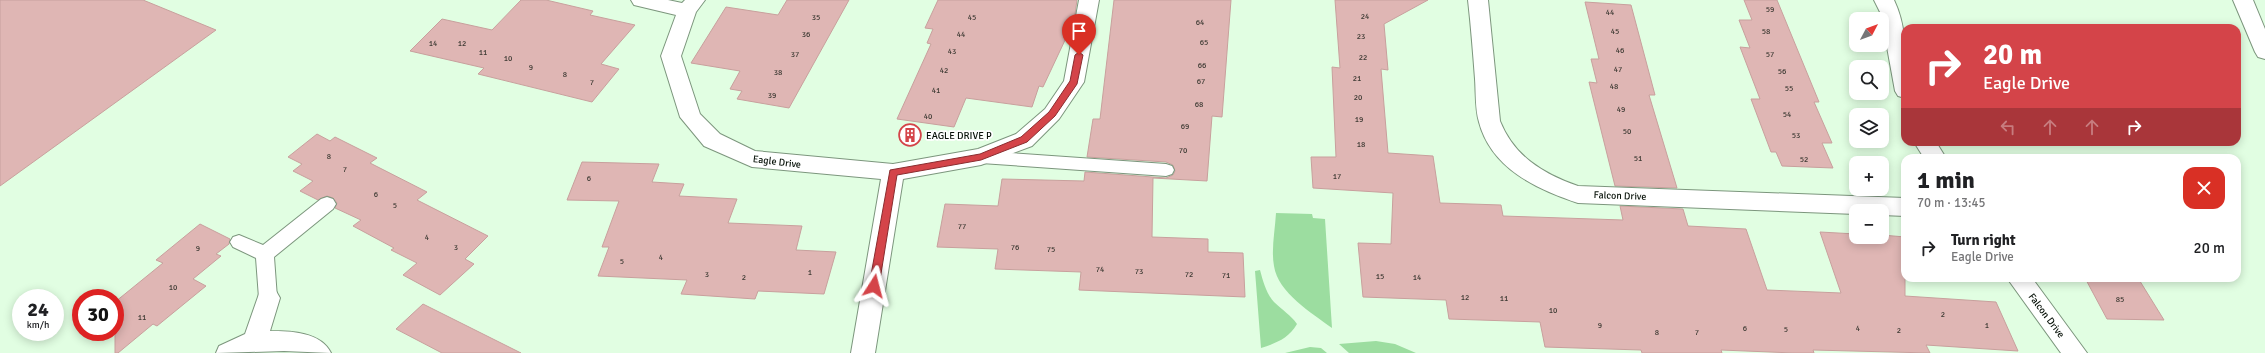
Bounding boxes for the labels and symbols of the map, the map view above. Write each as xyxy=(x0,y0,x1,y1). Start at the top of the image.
house number: 59 xyxy=(1766,4,1774,14)
house number: 44 xyxy=(1606,7,1615,17)
house number: 24 xyxy=(1361,11,1370,21)
house number: 35 xyxy=(812,12,820,22)
house number: 45 xyxy=(968,12,976,22)
north arrow xyxy=(1849,12,1889,52)
pin xyxy=(1062,14,1096,55)
house number: 64 xyxy=(1196,17,1205,27)
house number: 45 xyxy=(1611,26,1619,36)
house number: 58 xyxy=(1762,26,1770,36)
house number: 36 xyxy=(802,29,810,39)
house number: 44 xyxy=(957,29,966,39)
house number: 23 xyxy=(1357,31,1365,41)
house number: 65 xyxy=(1200,37,1208,47)
house number: 14 xyxy=(429,38,438,48)
house number: 12 xyxy=(458,38,466,48)
house number: 46 xyxy=(1616,45,1624,55)
house number: 43 xyxy=(948,46,956,56)
house number: 11 xyxy=(479,47,487,57)
house number: 37 xyxy=(791,49,799,59)
house number: 57 xyxy=(1766,49,1774,59)
house number: 22 xyxy=(1359,52,1367,62)
house number: 10 xyxy=(504,53,512,63)
house number: 66 xyxy=(1198,60,1206,70)
house number: 9 xyxy=(529,62,533,72)
house number: 47 xyxy=(1614,64,1622,74)
house number: 42 xyxy=(940,65,948,75)
house number: 56 xyxy=(1778,66,1786,76)
house number: 38 xyxy=(774,67,782,77)
house number: 8 xyxy=(563,69,567,79)
house number: 21 xyxy=(1353,73,1361,83)
house number: 67 xyxy=(1197,76,1205,86)
house number: 7 xyxy=(590,77,594,87)
house number: 48 xyxy=(1610,81,1618,91)
house number: 55 xyxy=(1785,83,1793,93)
house number: 41 xyxy=(932,85,940,95)
house number: 39 xyxy=(768,90,776,100)
house number: 20 xyxy=(1354,92,1362,102)
house number: 68 xyxy=(1195,99,1203,109)
house number: 49 xyxy=(1617,104,1625,114)
house number: 54 xyxy=(1783,109,1792,119)
house number: 40 xyxy=(924,111,932,121)
house number: 19 xyxy=(1355,114,1363,124)
house number: 69 xyxy=(1181,121,1189,131)
building icon: EAGLE DRIVE P xyxy=(897,122,923,148)
house number: 50 xyxy=(1623,126,1631,136)
place label: EAGLE DRIVE P xyxy=(926,130,992,142)
house number: 53 xyxy=(1792,130,1800,140)
house number: 18 xyxy=(1357,139,1365,149)
house number: 70 xyxy=(1179,145,1187,155)
house number: 8 xyxy=(327,151,331,161)
street label: Eagle Drive xyxy=(752,153,802,171)
house number: 51 xyxy=(1634,153,1642,163)
house number: 52 xyxy=(1800,154,1808,164)
house number: 7 xyxy=(343,164,347,174)
house number: 17 xyxy=(1333,171,1341,181)
house number: 6 xyxy=(587,173,591,183)
house number: 6 xyxy=(374,189,378,199)
street label: Falcon Drive xyxy=(1593,189,1646,203)
house number: 5 xyxy=(393,200,397,210)
house number: 77 xyxy=(958,221,966,231)
house number: 4 xyxy=(425,232,430,242)
house number: 3 xyxy=(454,242,458,252)
house number: 76 xyxy=(1011,242,1019,252)
house number: 9 xyxy=(196,243,200,253)
house number: 75 xyxy=(1047,244,1055,254)
house number: 4 xyxy=(659,252,664,262)
house number: 5 xyxy=(620,256,624,266)
house number: 74 xyxy=(1096,264,1105,274)
position arrow xyxy=(853,265,895,307)
house number: 73 xyxy=(1135,266,1143,276)
house number: 1 xyxy=(808,267,812,277)
house number: 3 xyxy=(705,269,709,279)
house number: 72 xyxy=(1185,269,1193,279)
house number: 71 xyxy=(1222,270,1230,280)
house number: 15 xyxy=(1376,271,1384,281)
house number: 2 xyxy=(742,272,746,282)
house number: 14 xyxy=(1413,272,1422,282)
house number: 10 xyxy=(169,282,177,292)
speed limit sign: 30 xyxy=(72,289,124,341)
street label: Falcon Drive xyxy=(2026,291,2067,340)
house number: 12 xyxy=(1461,292,1469,302)
house number: 11 xyxy=(1500,293,1508,303)
house number: 85 xyxy=(2116,294,2124,304)
house number: 10 xyxy=(1549,305,1557,315)
house number: 2 xyxy=(1941,309,1945,319)
house number: 11 xyxy=(138,312,146,322)
house number: 9 xyxy=(1598,320,1602,330)
house number: 1 xyxy=(1985,320,1989,330)
house number: 6 xyxy=(1743,323,1747,333)
house number: 4 xyxy=(1856,323,1861,333)
house number: 5 xyxy=(1784,324,1788,334)
house number: 2 xyxy=(1897,325,1901,335)
house number: 8 xyxy=(1655,327,1659,337)
house number: 7 xyxy=(1695,327,1699,337)

